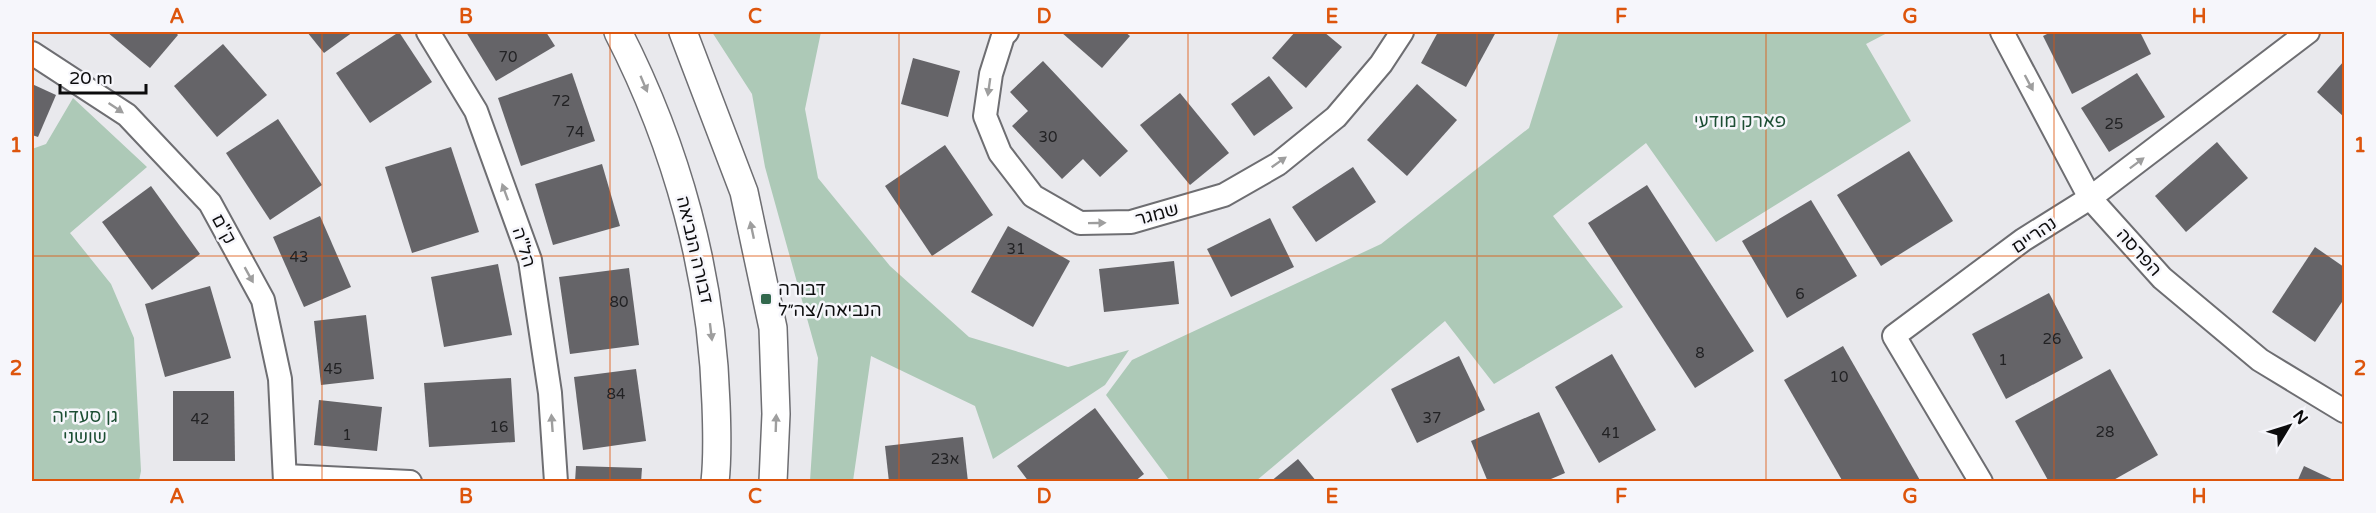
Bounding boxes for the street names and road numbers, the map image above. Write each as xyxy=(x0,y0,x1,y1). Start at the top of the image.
street label: דבורה הנביאה xyxy=(672,194,718,306)
street label: שמגר xyxy=(1133,198,1181,230)
street label: ק"ם xyxy=(207,210,241,248)
street label: נהריים xyxy=(2007,212,2061,258)
street label: הפרסה xyxy=(2112,223,2166,281)
street label: הל"ה xyxy=(508,224,540,270)

